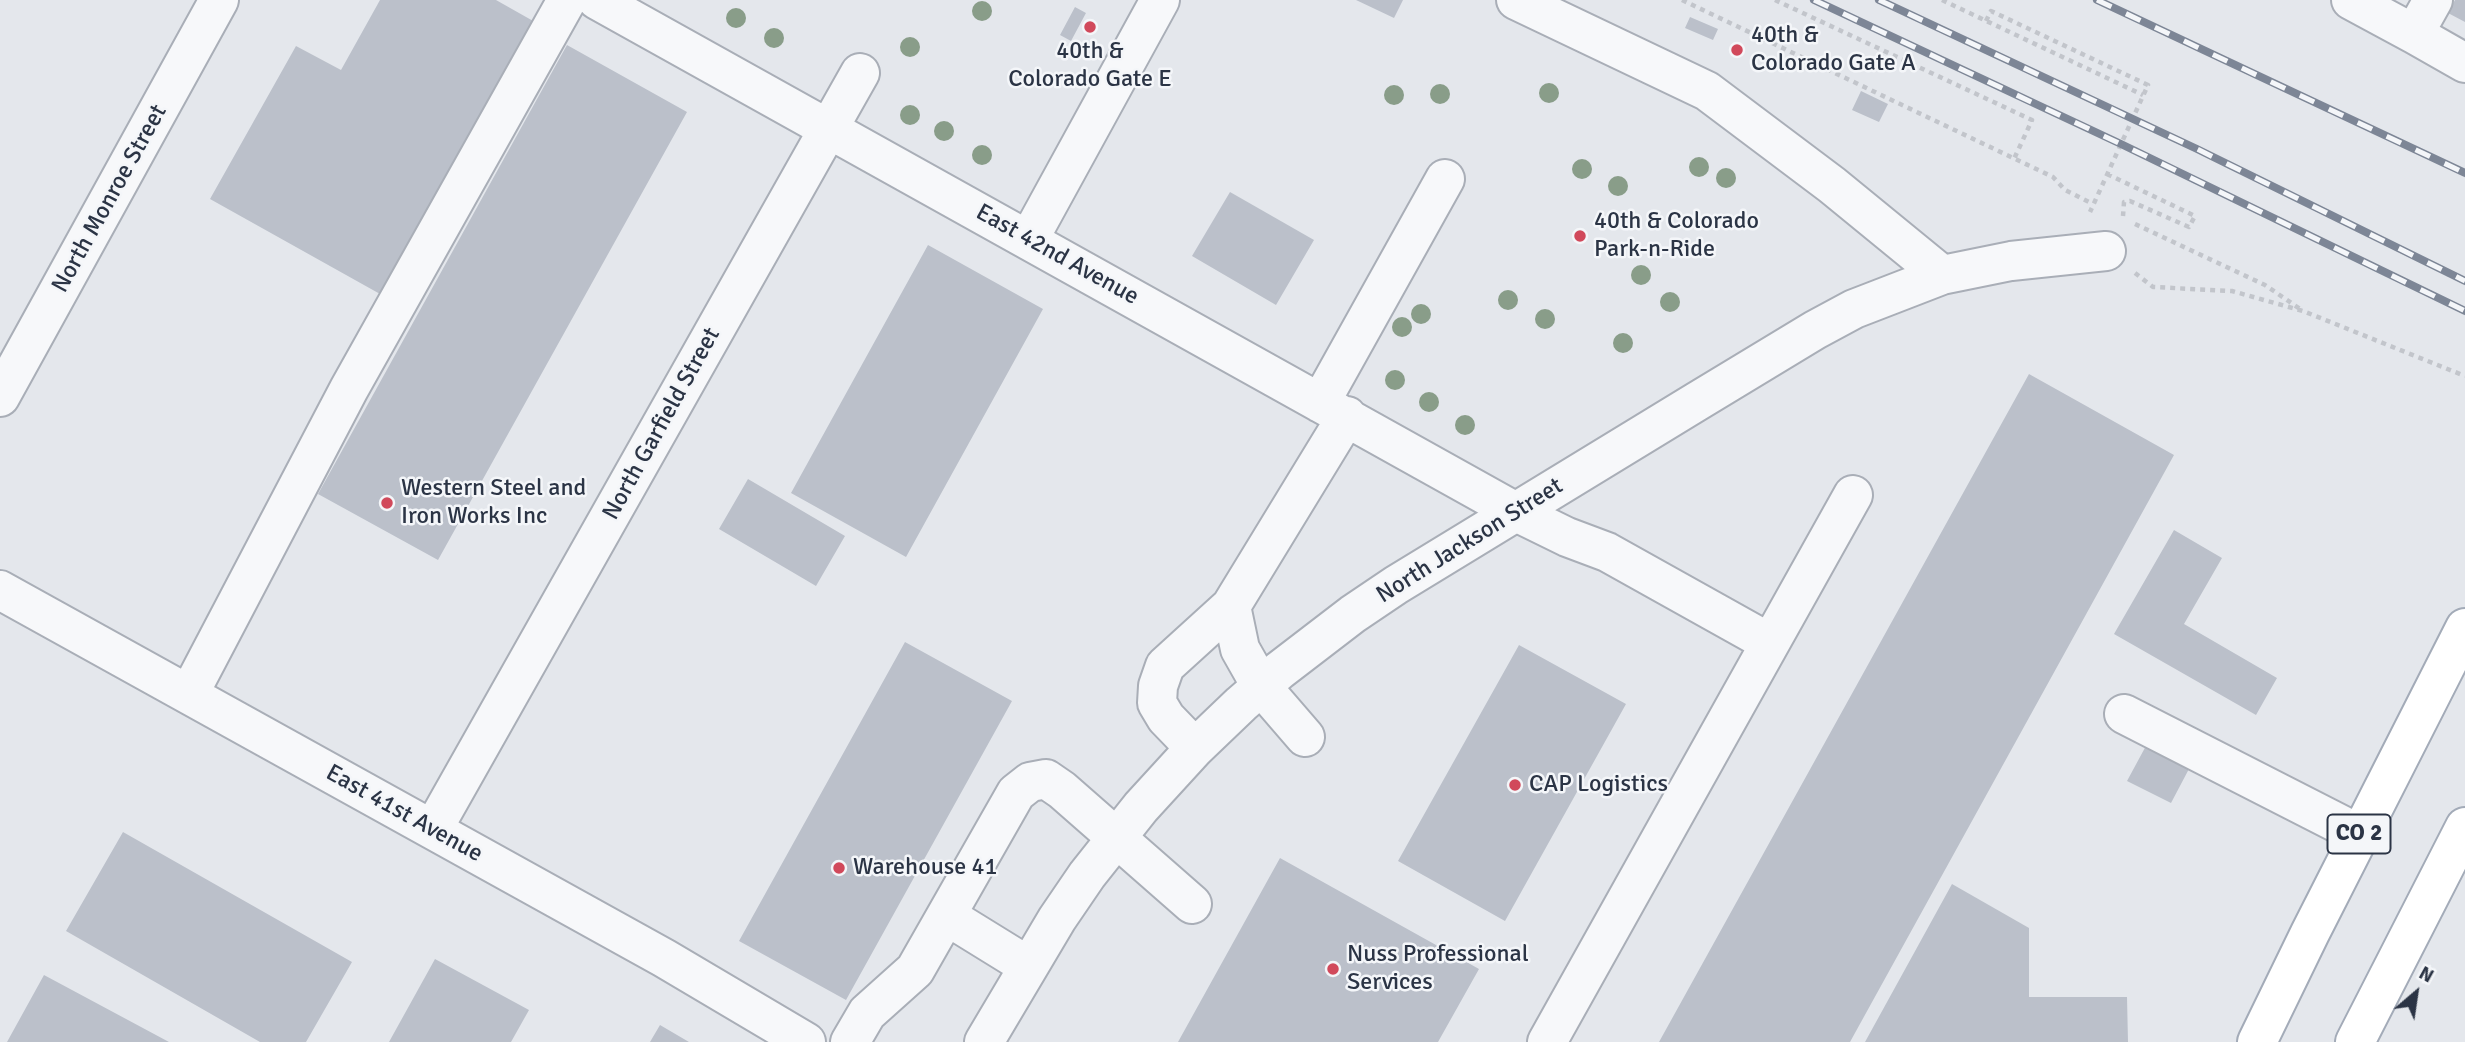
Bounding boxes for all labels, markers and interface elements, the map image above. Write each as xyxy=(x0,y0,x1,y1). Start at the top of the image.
marker: 40th & Colorado Gate E xyxy=(1082,19,1098,35)
place label: 40th & Colorado Gate A xyxy=(1751,22,1916,78)
place label: 40th & Colorado Gate E xyxy=(1008,38,1172,94)
marker: 40th & Colorado Gate A xyxy=(1729,42,1745,58)
street label: North Monroe Street xyxy=(46,100,174,298)
street label: East 42nd Avenue xyxy=(970,198,1144,312)
place label: 40th & Colorado Park-n-Ride xyxy=(1594,208,1759,264)
marker: 40th & Colorado Park-n-Ride xyxy=(1572,228,1588,244)
street label: North Garfield Street xyxy=(597,323,727,525)
street label: North Jackson Street xyxy=(1372,472,1568,610)
place label: Western Steel and Iron Works Inc xyxy=(401,475,586,531)
marker: Western Steel and Iron Works Inc xyxy=(379,495,395,511)
street label: East 41st Avenue xyxy=(321,759,487,869)
place label: CAP Logistics xyxy=(1529,771,1668,799)
marker: CAP Logistics xyxy=(1507,777,1523,793)
road number: CO 2 xyxy=(2328,814,2390,854)
place label: Warehouse 41 xyxy=(853,854,997,882)
marker: Warehouse 41 xyxy=(831,860,847,876)
place label: Nuss Professional Services xyxy=(1347,941,1529,997)
north arrow xyxy=(2381,958,2451,1028)
marker: Nuss Professional Services xyxy=(1325,961,1341,977)
text: N xyxy=(2415,961,2438,988)

